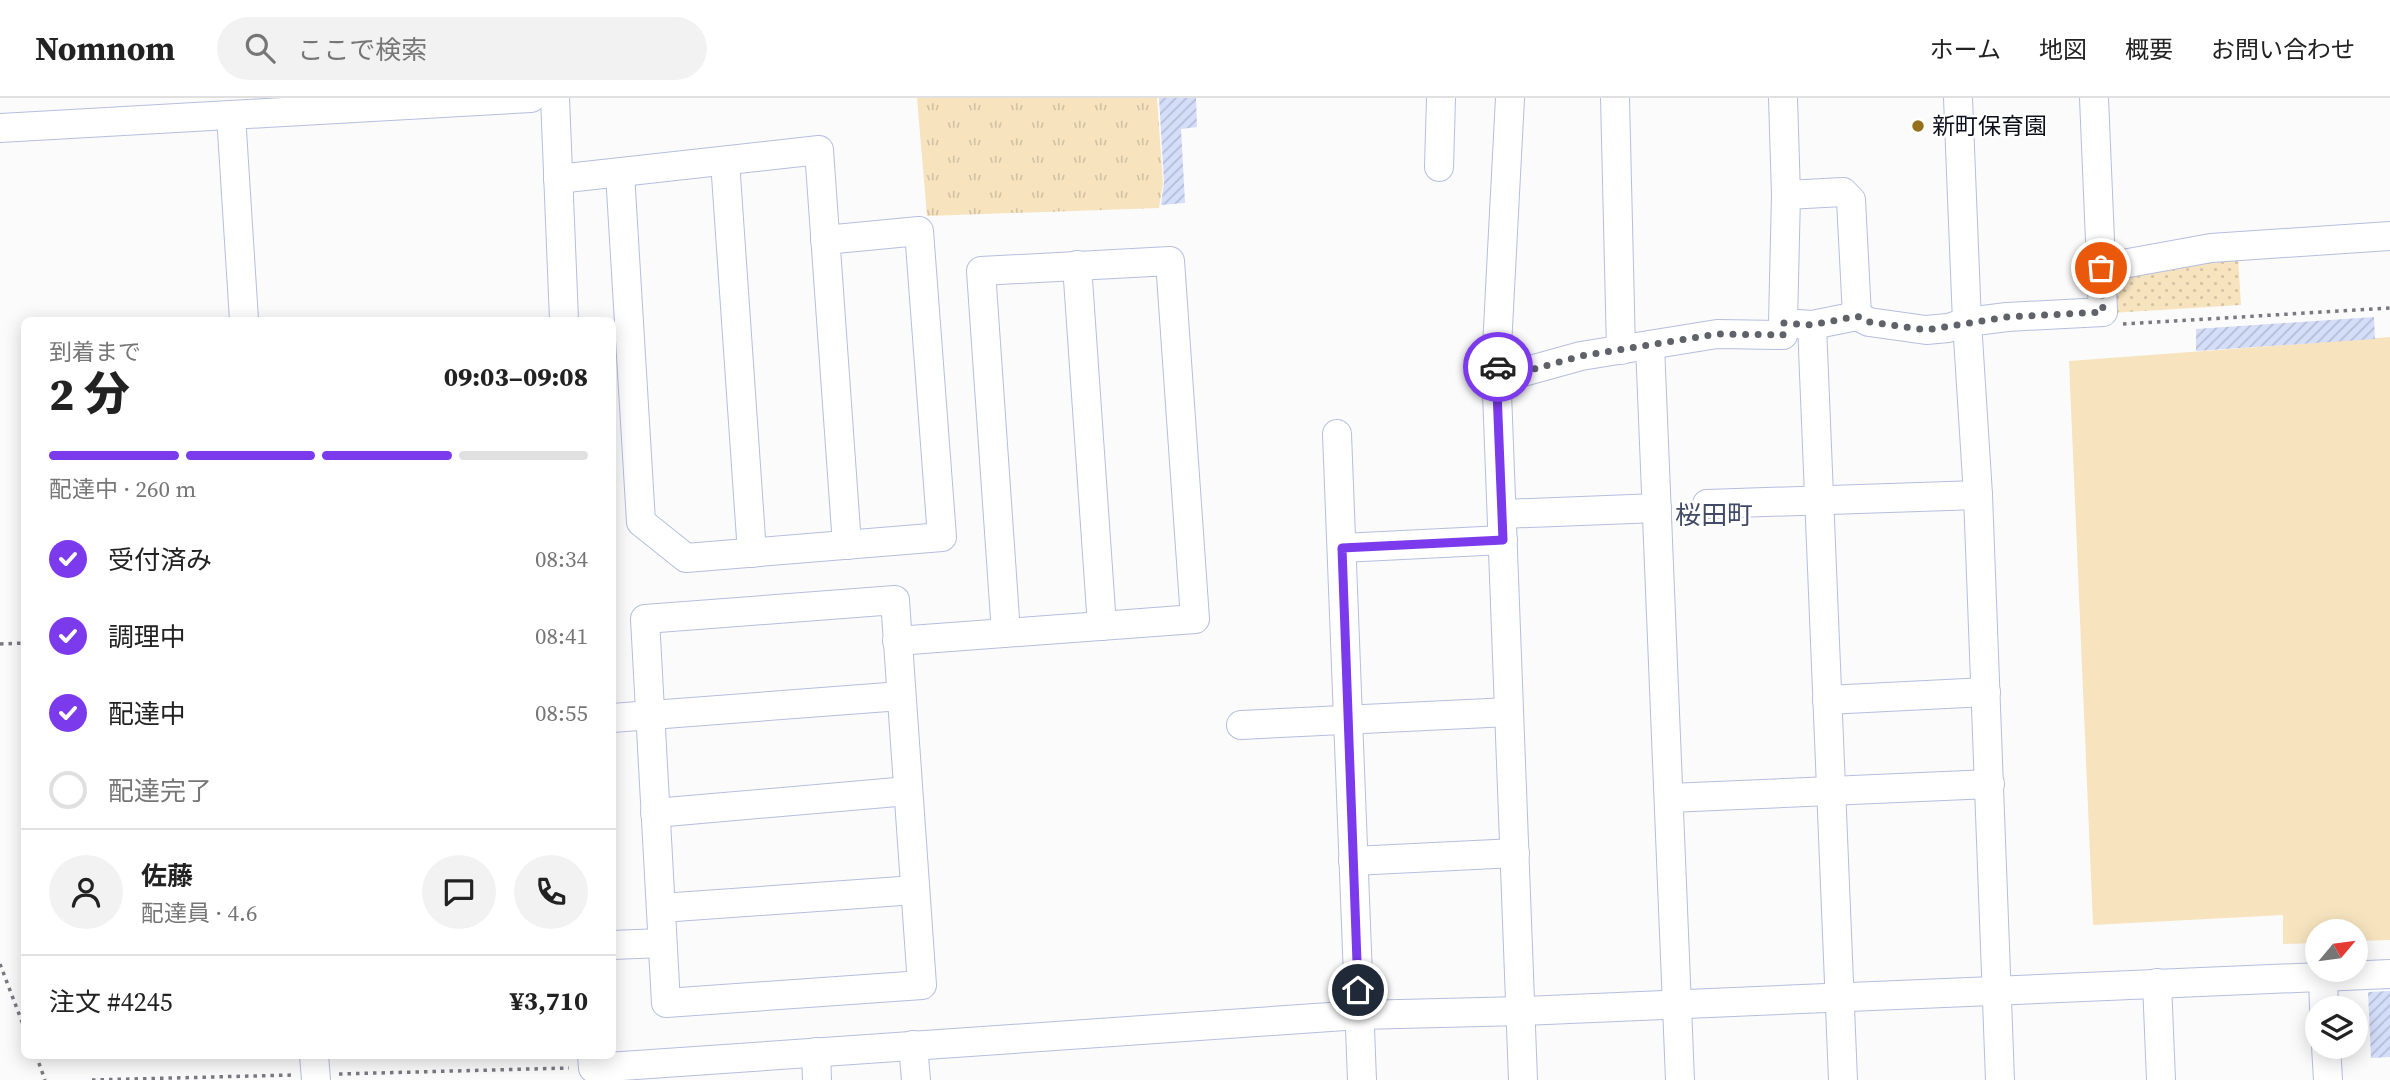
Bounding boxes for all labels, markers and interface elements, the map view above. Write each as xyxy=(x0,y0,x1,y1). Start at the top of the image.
search box xyxy=(217,17,707,80)
text: Nomnom xyxy=(35,26,175,71)
icon: search xyxy=(241,29,279,67)
text: ここで検索 xyxy=(297,32,427,68)
text: ホーム xyxy=(1930,33,2001,66)
text: 地図 xyxy=(2039,33,2087,66)
text: 概要 xyxy=(2125,33,2173,66)
text: お問い合わせ xyxy=(2211,33,2355,66)
place label: 新町保育園 xyxy=(1932,110,2047,142)
marker: 新町保育園 xyxy=(1910,118,1926,134)
pin xyxy=(2071,238,2131,298)
icon: bag xyxy=(2082,249,2120,287)
courier xyxy=(1463,332,1533,402)
text: 到着まで xyxy=(49,336,141,368)
icon: car xyxy=(1479,348,1517,386)
text: 09:03–09:08 xyxy=(444,359,588,395)
text: 2 分 xyxy=(49,362,130,425)
text: 配達中 · 260 m xyxy=(49,473,196,505)
district label: 桜田町 xyxy=(1675,497,1753,533)
icon: check xyxy=(49,540,87,578)
text: 受付済み xyxy=(108,542,212,578)
text: 08:34 xyxy=(535,543,588,575)
icon: check xyxy=(49,617,87,655)
text: 調理中 xyxy=(108,619,186,655)
text: 08:41 xyxy=(535,620,588,652)
icon: check xyxy=(49,694,87,732)
text: 配達中 xyxy=(108,696,186,732)
text: 08:55 xyxy=(535,697,588,729)
text: 配達完了 xyxy=(108,773,212,809)
button: person xyxy=(49,855,123,929)
button: chat xyxy=(422,855,496,929)
button: phone xyxy=(514,855,588,929)
text: 佐藤 xyxy=(141,858,193,894)
text: 配達員 · 4.6 xyxy=(141,897,258,929)
north arrow xyxy=(2305,919,2368,982)
map controls xyxy=(2305,919,2368,1059)
pin xyxy=(1328,960,1388,1020)
icon: home xyxy=(1339,971,1377,1009)
text: ¥3,710 xyxy=(510,983,588,1019)
text: 注文 #4245 xyxy=(49,984,173,1020)
button: layers xyxy=(2305,996,2368,1059)

